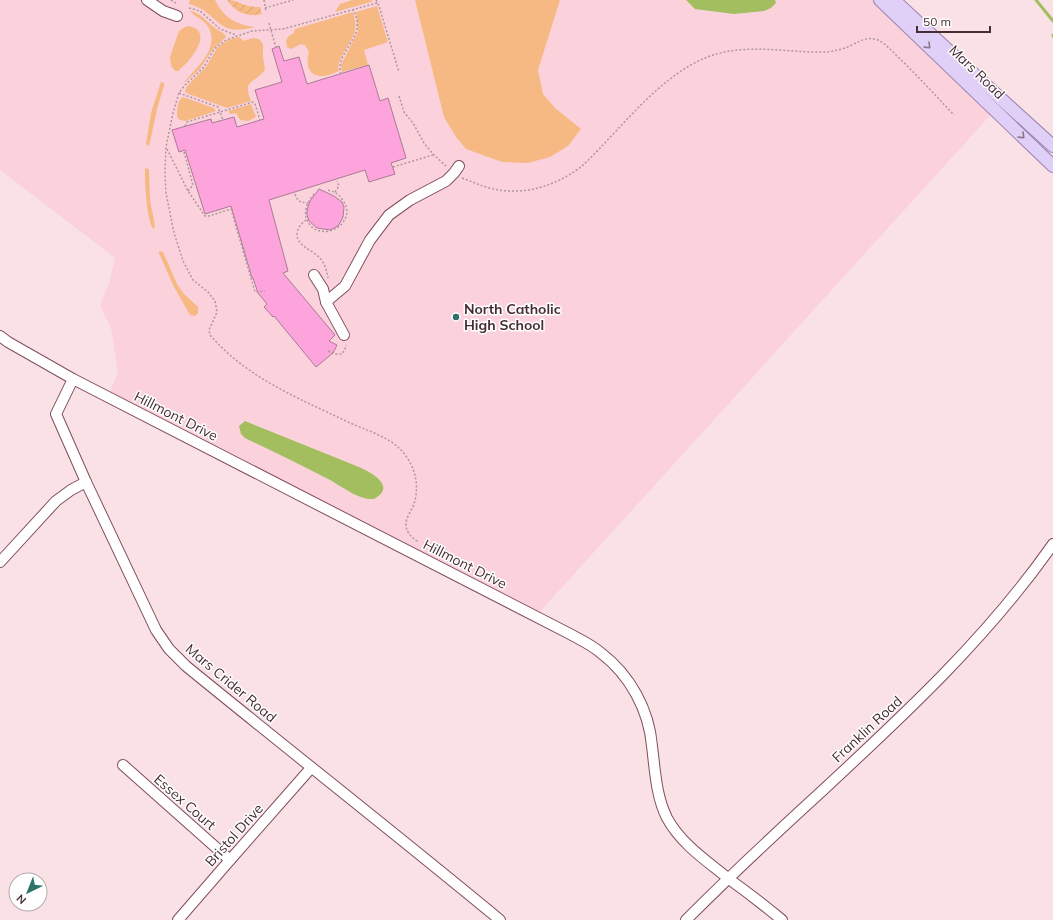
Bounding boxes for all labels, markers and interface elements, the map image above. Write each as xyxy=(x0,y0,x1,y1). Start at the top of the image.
scale bar xyxy=(917,8,990,34)
text: 50 m xyxy=(923,14,951,29)
street label: Mars Road xyxy=(945,41,1009,103)
one-way arrow xyxy=(923,42,931,49)
one-way arrow xyxy=(1017,132,1025,139)
place label: North Catholic High School xyxy=(464,300,561,334)
marker: North Catholic High School xyxy=(451,312,461,322)
street label: Hillmont Drive xyxy=(131,387,221,445)
street label: Hillmont Drive xyxy=(420,535,510,593)
street label: Mars Crider Road xyxy=(182,640,280,726)
street label: Franklin Road xyxy=(828,692,906,766)
street label: Essex Court xyxy=(150,770,220,834)
street label: Bristol Drive xyxy=(201,800,267,870)
north arrow xyxy=(8,872,48,912)
text: N xyxy=(13,891,29,907)

